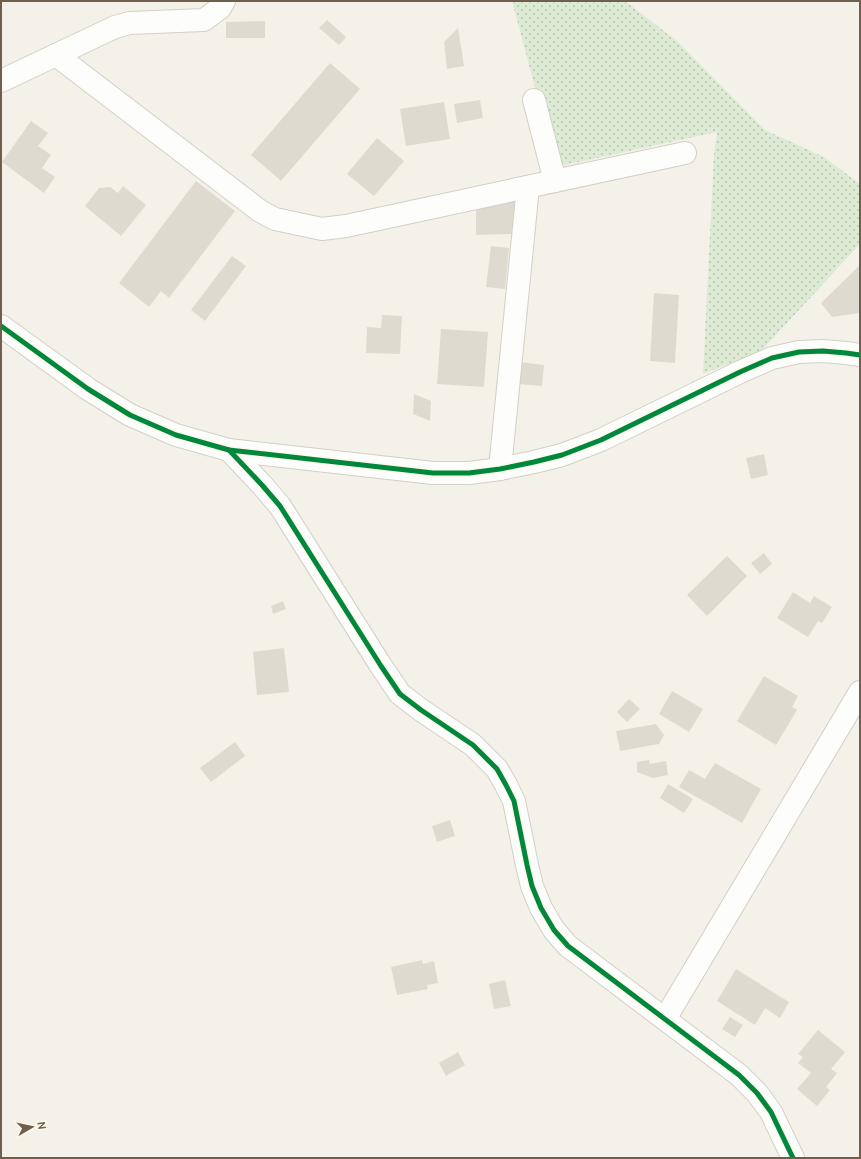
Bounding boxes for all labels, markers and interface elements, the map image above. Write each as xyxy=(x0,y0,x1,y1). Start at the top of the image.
north arrow xyxy=(12,1107,52,1147)
text: N xyxy=(34,1120,49,1130)

